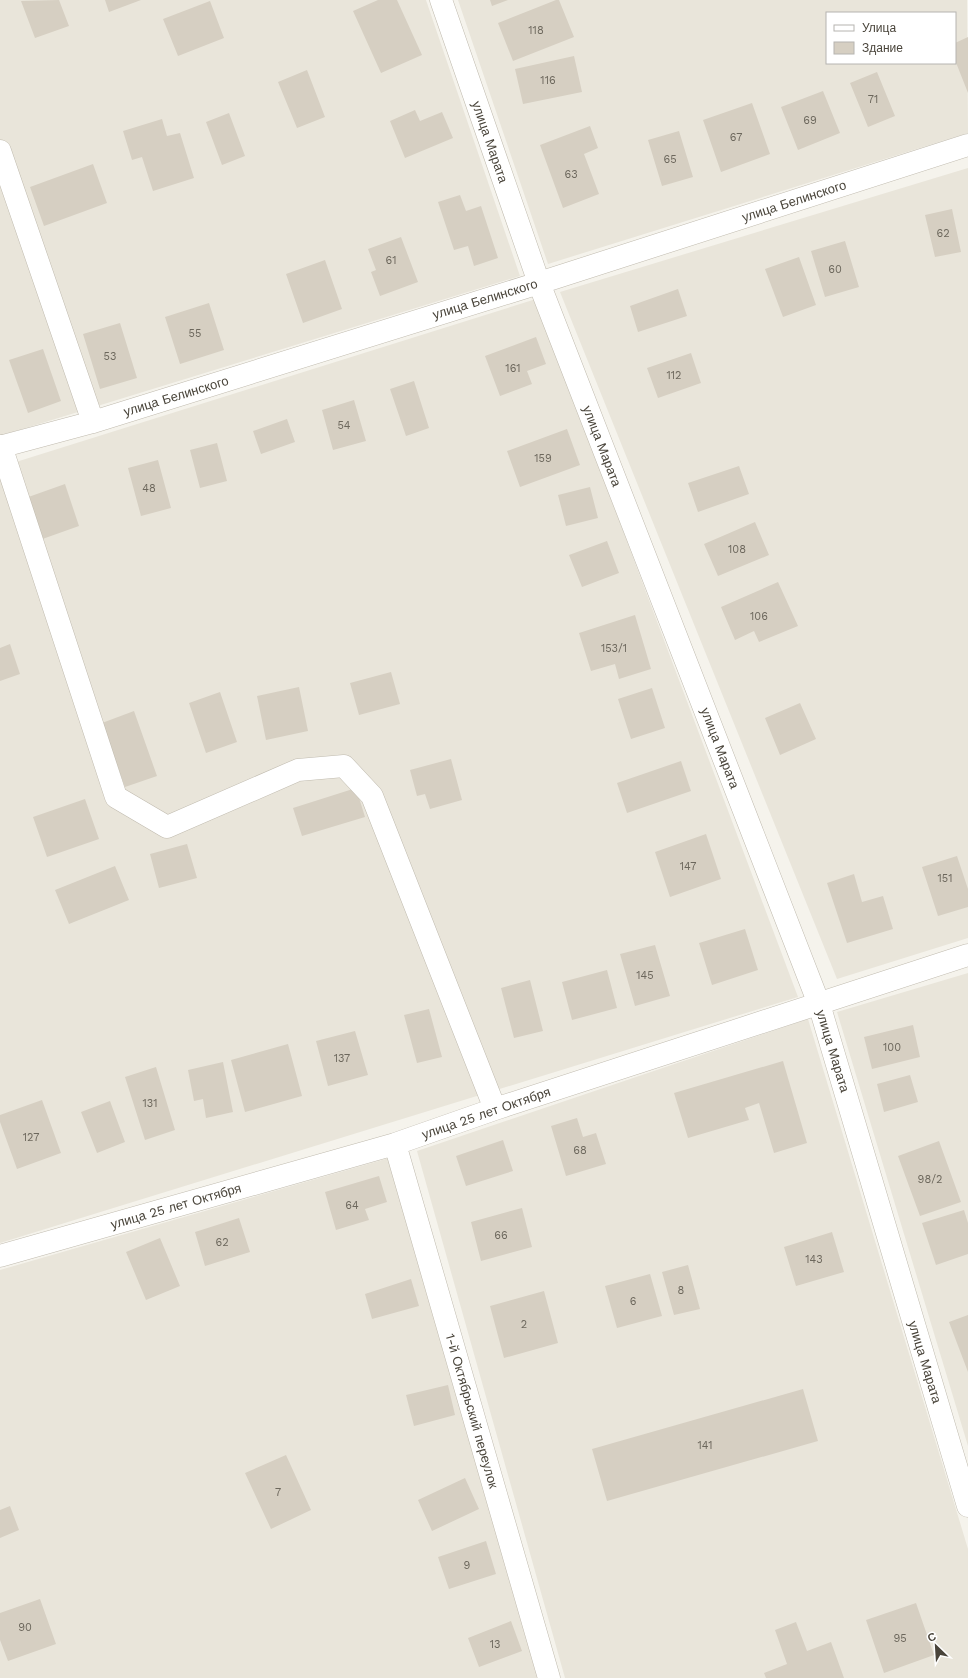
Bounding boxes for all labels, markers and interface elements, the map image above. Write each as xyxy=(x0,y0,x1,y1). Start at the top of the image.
legend xyxy=(826,12,956,64)
text: Улица xyxy=(862,21,896,35)
house number: 118 xyxy=(528,24,544,37)
text: Здание xyxy=(862,41,903,55)
house number: 116 xyxy=(540,74,556,87)
house number: 71 xyxy=(868,93,878,106)
street label: улица Марата xyxy=(469,99,511,186)
house number: 69 xyxy=(803,114,817,127)
house number: 67 xyxy=(730,131,742,144)
house number: 65 xyxy=(663,153,677,166)
house number: 63 xyxy=(564,168,578,181)
street label: улица Белинского xyxy=(740,177,848,225)
house number: 62 xyxy=(936,227,950,240)
house number: 61 xyxy=(386,254,396,267)
house number: 60 xyxy=(828,263,842,276)
street label: улица Белинского xyxy=(431,276,539,322)
house number: 55 xyxy=(189,327,201,340)
house number: 53 xyxy=(104,350,116,363)
house number: 161 xyxy=(505,362,521,375)
house number: 112 xyxy=(667,369,682,382)
street label: улица Белинского xyxy=(122,373,230,419)
street label: улица Марата xyxy=(580,403,625,489)
house number: 54 xyxy=(337,419,351,432)
house number: 159 xyxy=(534,452,552,465)
house number: 48 xyxy=(142,482,156,495)
house number: 108 xyxy=(728,543,746,556)
house number: 106 xyxy=(750,610,768,623)
house number: 153/1 xyxy=(601,642,627,655)
street label: улица Марата xyxy=(698,705,743,791)
house number: 147 xyxy=(680,860,696,873)
house number: 151 xyxy=(938,872,952,885)
house number: 145 xyxy=(636,969,654,982)
street label: улица Марата xyxy=(813,1008,853,1095)
house number: 100 xyxy=(883,1041,901,1054)
house number: 137 xyxy=(334,1052,350,1065)
street label: улица 25 лет Октября xyxy=(420,1084,552,1142)
house number: 131 xyxy=(143,1097,158,1110)
house number: 127 xyxy=(23,1131,39,1144)
house number: 68 xyxy=(573,1144,587,1157)
house number: 98/2 xyxy=(918,1173,942,1186)
street label: улица 25 лет Октября xyxy=(109,1180,243,1232)
house number: 64 xyxy=(345,1199,359,1212)
house number: 66 xyxy=(494,1229,508,1242)
house number: 62 xyxy=(215,1236,229,1249)
house number: 143 xyxy=(805,1253,823,1266)
house number: 8 xyxy=(678,1284,685,1297)
house number: 6 xyxy=(630,1295,637,1308)
house number: 2 xyxy=(521,1318,527,1331)
street label: улица Марата xyxy=(905,1319,945,1406)
street label: 1-й Октябрьский переулок xyxy=(443,1332,501,1490)
house number: 141 xyxy=(697,1439,713,1452)
house number: 7 xyxy=(275,1486,281,1499)
house number: 9 xyxy=(464,1559,471,1572)
house number: 90 xyxy=(18,1621,32,1634)
north arrow xyxy=(916,1626,956,1666)
text: С xyxy=(926,1630,938,1645)
house number: 95 xyxy=(893,1632,907,1645)
house number: 13 xyxy=(490,1638,500,1651)

